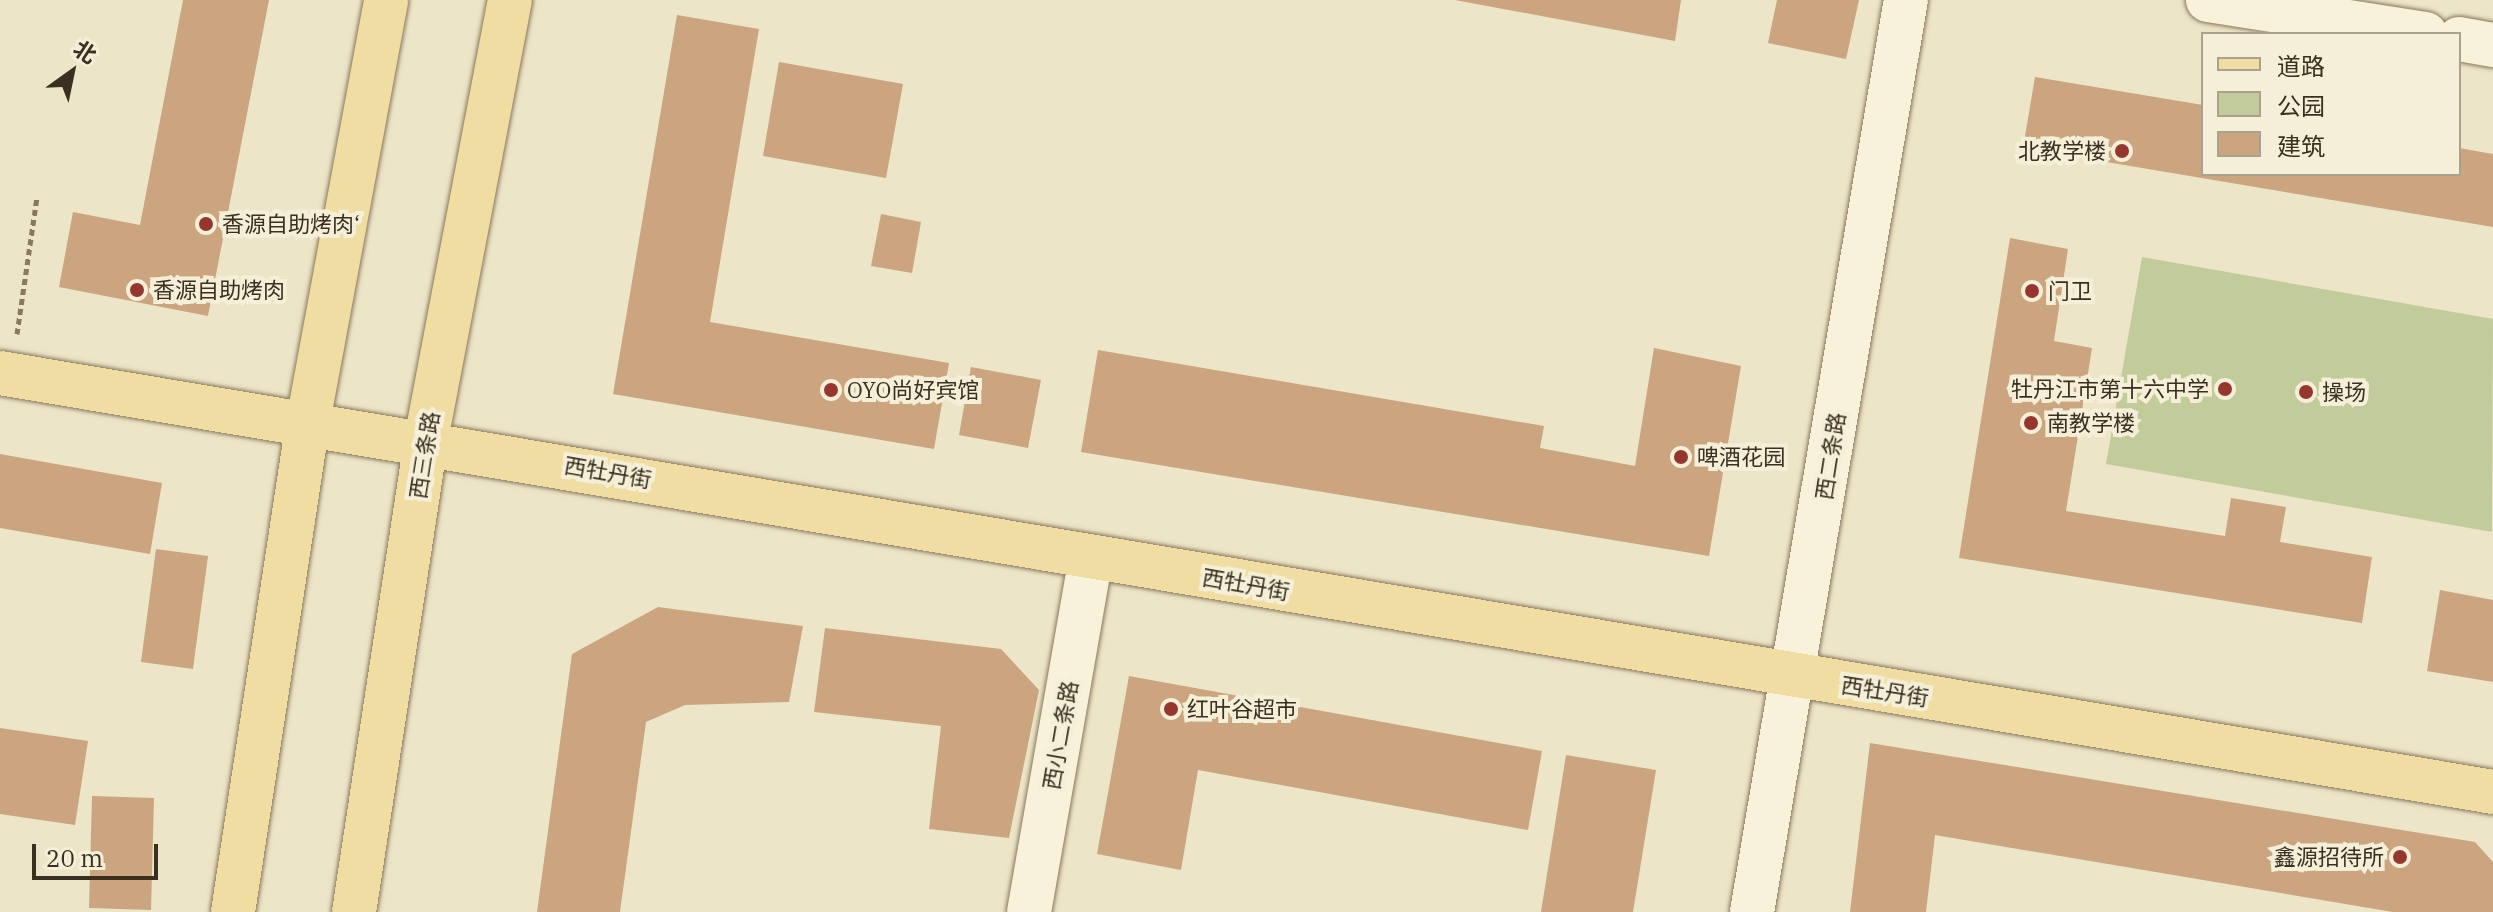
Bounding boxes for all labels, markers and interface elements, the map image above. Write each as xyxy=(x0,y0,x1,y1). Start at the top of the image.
north arrow xyxy=(32,32,112,112)
legend xyxy=(2201,32,2461,176)
text: 北 xyxy=(68,33,102,70)
text: 道路 xyxy=(2277,50,2325,82)
text: 公园 xyxy=(2277,90,2325,122)
text: 建筑 xyxy=(2277,130,2325,162)
place label: 北教学楼 xyxy=(2018,138,2106,164)
marker: 北教学楼 xyxy=(2113,142,2131,160)
place label: 香源自助烤肉‘ xyxy=(222,211,360,237)
marker: 香源自助烤肉‘ xyxy=(197,215,215,233)
place label: 香源自助烤肉 xyxy=(153,277,285,303)
place label: 门卫 xyxy=(2048,278,2092,304)
marker: 香源自助烤肉 xyxy=(128,281,146,299)
marker: 门卫 xyxy=(2023,282,2041,300)
place label: 牡丹江市第十六中学 xyxy=(2011,376,2209,402)
place label: OYO尚好宾馆 xyxy=(847,377,979,403)
place label: 操场 xyxy=(2322,379,2366,405)
marker: 牡丹江市第十六中学 xyxy=(2216,380,2234,398)
marker: OYO尚好宾馆 xyxy=(822,381,840,399)
marker: 操场 xyxy=(2297,383,2315,401)
street label: 西三条路 xyxy=(404,409,444,501)
street label: 西二条路 xyxy=(1810,410,1850,502)
place label: 南教学楼 xyxy=(2047,410,2135,436)
marker: 南教学楼 xyxy=(2022,414,2040,432)
place label: 啤酒花园 xyxy=(1697,444,1785,470)
marker: 啤酒花园 xyxy=(1672,448,1690,466)
street label: 西牡丹街 xyxy=(562,451,654,493)
street label: 西牡丹街 xyxy=(1200,563,1292,605)
street label: 西牡丹街 xyxy=(1839,671,1931,711)
street label: 西小二条路 xyxy=(1037,679,1083,791)
place label: 红叶谷超市 xyxy=(1187,696,1297,722)
marker: 红叶谷超市 xyxy=(1162,700,1180,718)
scale bar xyxy=(36,828,162,878)
text: 20 m xyxy=(46,842,103,874)
place label: 鑫源招待所 xyxy=(2274,844,2384,870)
marker: 鑫源招待所 xyxy=(2391,848,2409,866)

